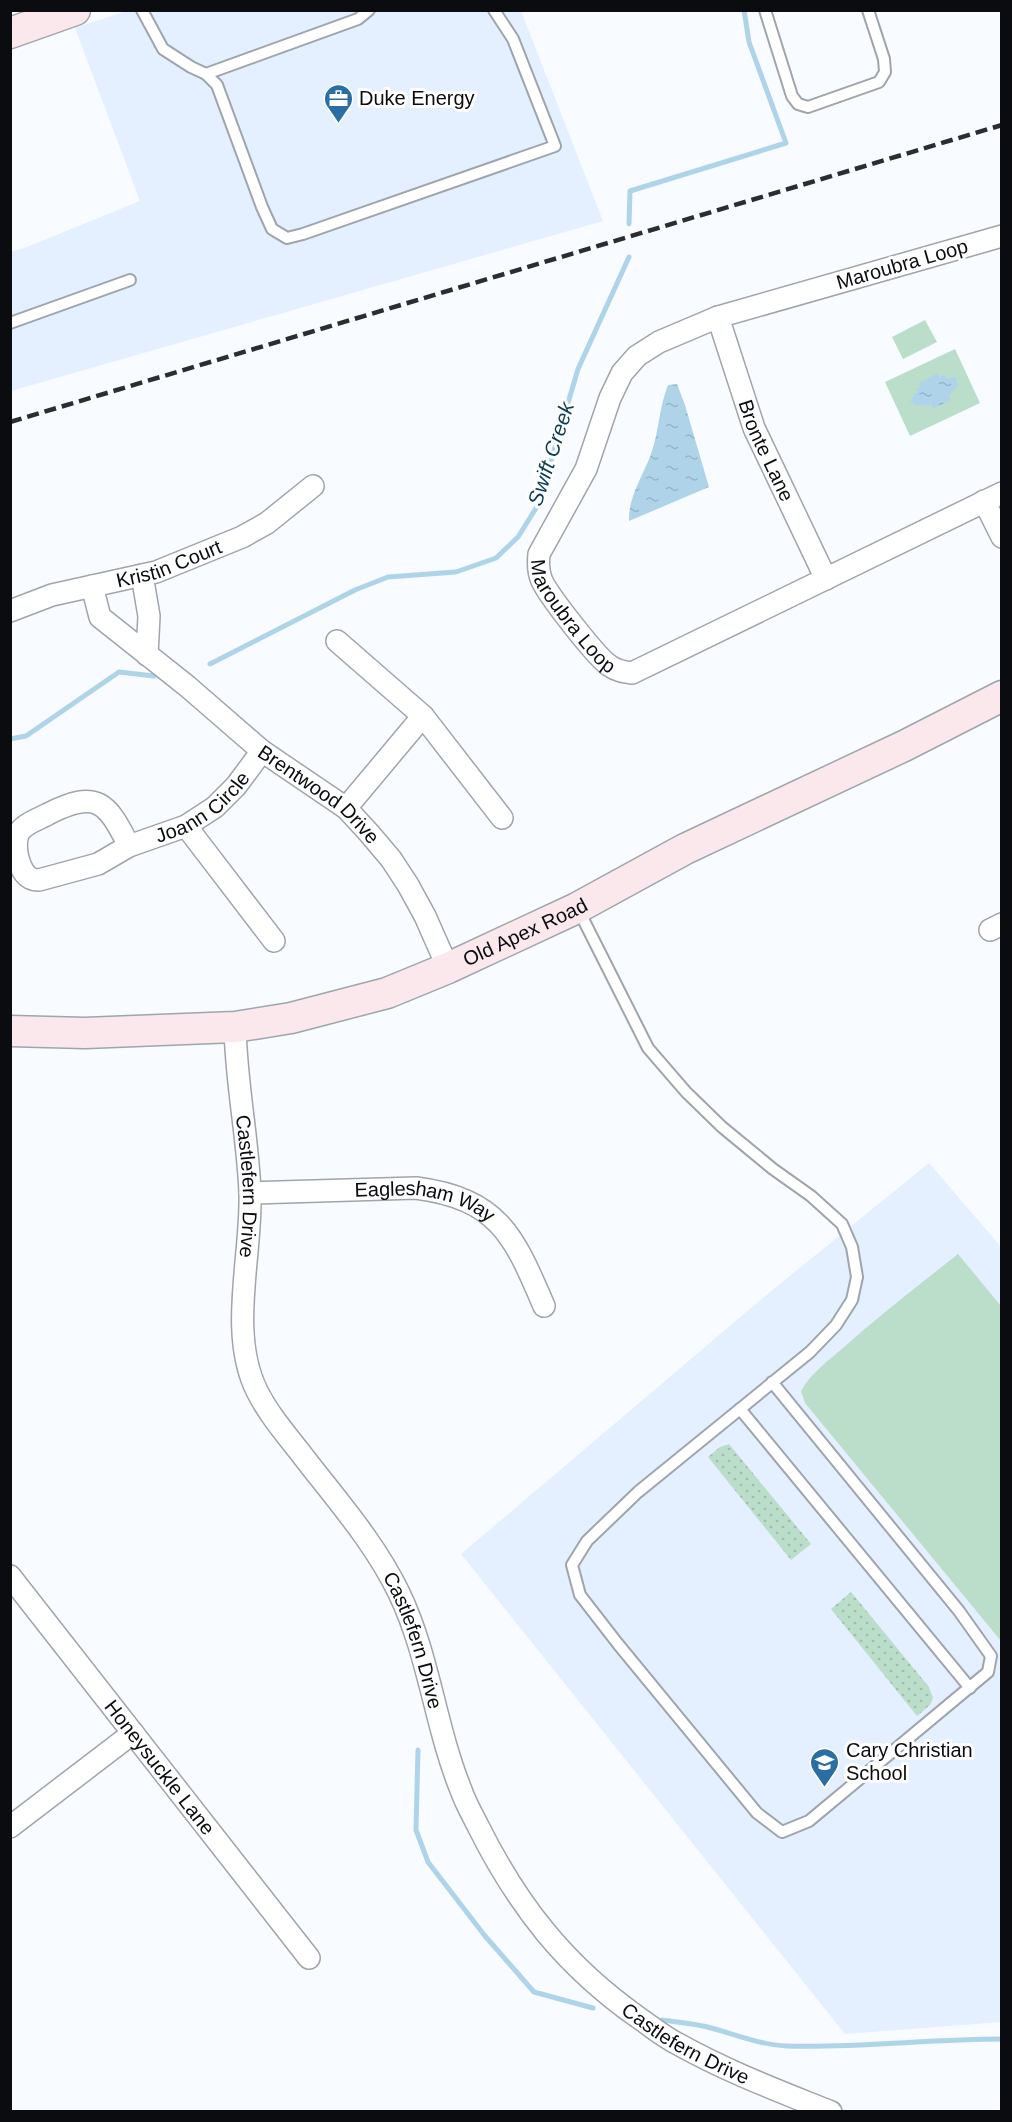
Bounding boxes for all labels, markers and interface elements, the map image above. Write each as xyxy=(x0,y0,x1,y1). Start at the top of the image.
office icon: Duke Energy xyxy=(322,82,354,124)
place label: Duke Energy xyxy=(359,87,475,109)
street label: Maroubra Loop xyxy=(834,235,970,293)
street label: Bronte Lane xyxy=(735,397,798,505)
water label: Swift Creek xyxy=(523,398,579,508)
street label: Kristin Court xyxy=(114,535,225,591)
street label: Maroubra Loop xyxy=(527,558,620,677)
street label: Brentwood Drive xyxy=(254,741,384,848)
street label: Joann Circle xyxy=(152,767,254,847)
street label: Old Apex Road xyxy=(459,894,591,971)
street label: Castlefern Drive xyxy=(232,1114,261,1259)
street label: Eaglesham Way xyxy=(354,1177,500,1226)
street label: Castlefern Drive xyxy=(379,1568,447,1711)
street label: Honeysuckle Lane xyxy=(100,1696,219,1839)
place label: Cary Christian School xyxy=(846,1739,973,1784)
school or university icon: Cary Christian School xyxy=(809,1746,841,1788)
street label: Castlefern Drive xyxy=(618,1998,753,2088)

